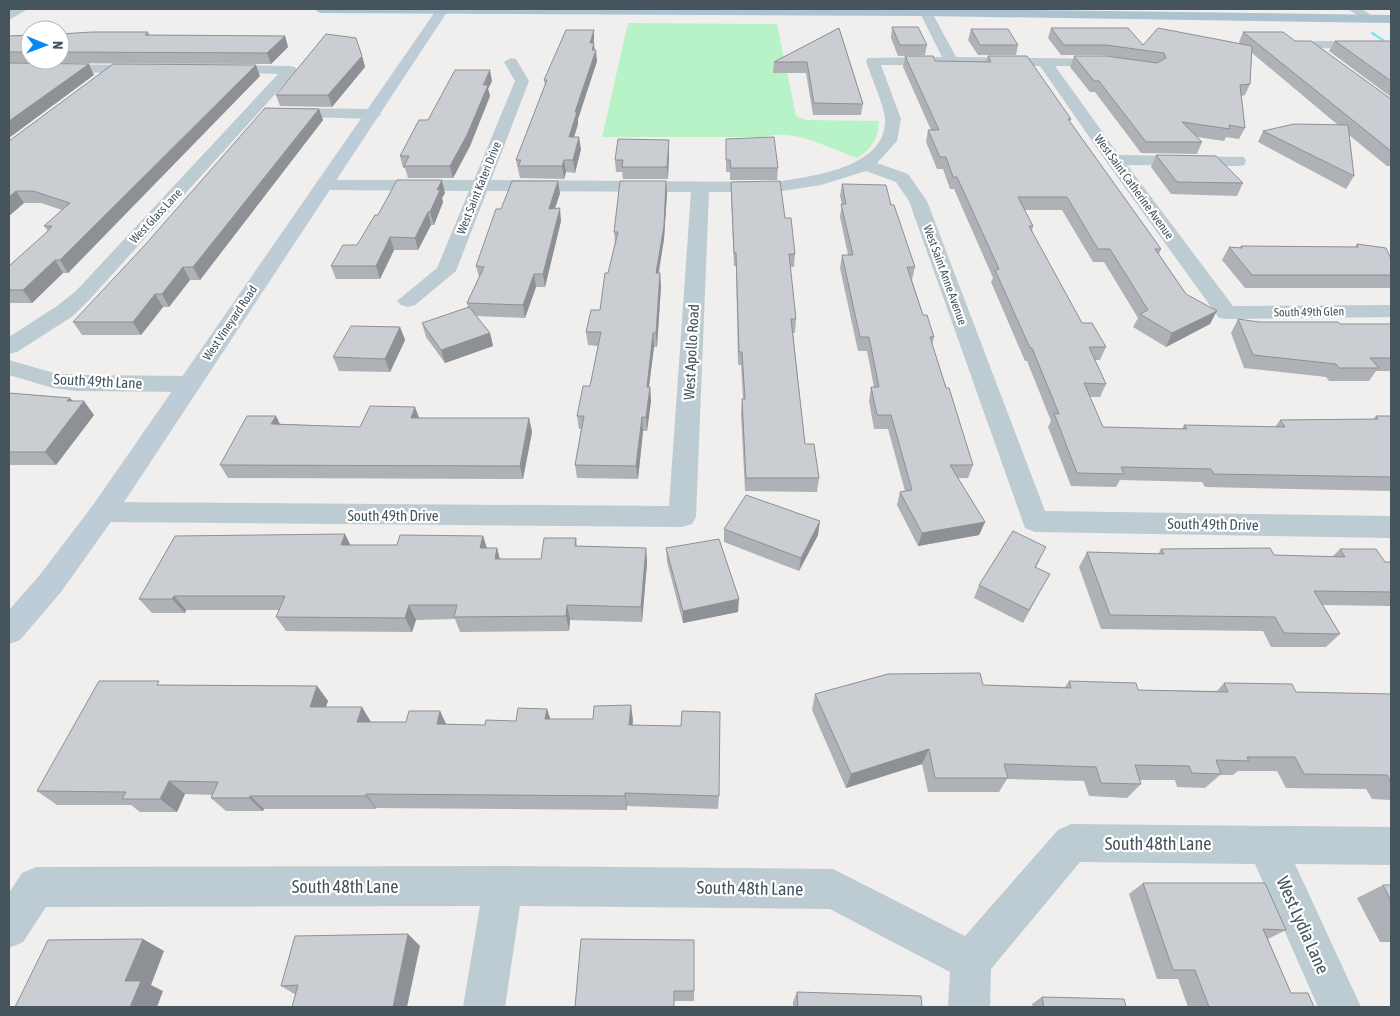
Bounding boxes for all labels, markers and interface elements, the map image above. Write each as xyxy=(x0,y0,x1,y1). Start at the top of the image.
north arrow xyxy=(20,20,70,70)
text: N xyxy=(50,41,66,49)
street label: West Saint Catherine Avenue xyxy=(1091,132,1177,242)
street label: West Saint Kateri Drive xyxy=(454,140,504,236)
street label: West Glass Lane xyxy=(127,186,185,246)
street label: West Saint Anne Avenue xyxy=(920,223,970,327)
street label: West Vineyard Road xyxy=(200,283,260,363)
street label: West Apollo Road xyxy=(680,304,702,400)
street label: South 49th Glen xyxy=(1274,304,1344,320)
street label: South 49th Lane xyxy=(53,370,143,392)
street label: South 49th Drive xyxy=(347,507,439,524)
street label: South 49th Drive xyxy=(1167,515,1259,533)
street label: South 48th Lane xyxy=(1105,833,1211,854)
street label: West Lydia Lane xyxy=(1272,873,1334,977)
street label: South 48th Lane xyxy=(292,876,398,897)
street label: South 48th Lane xyxy=(697,877,803,899)

